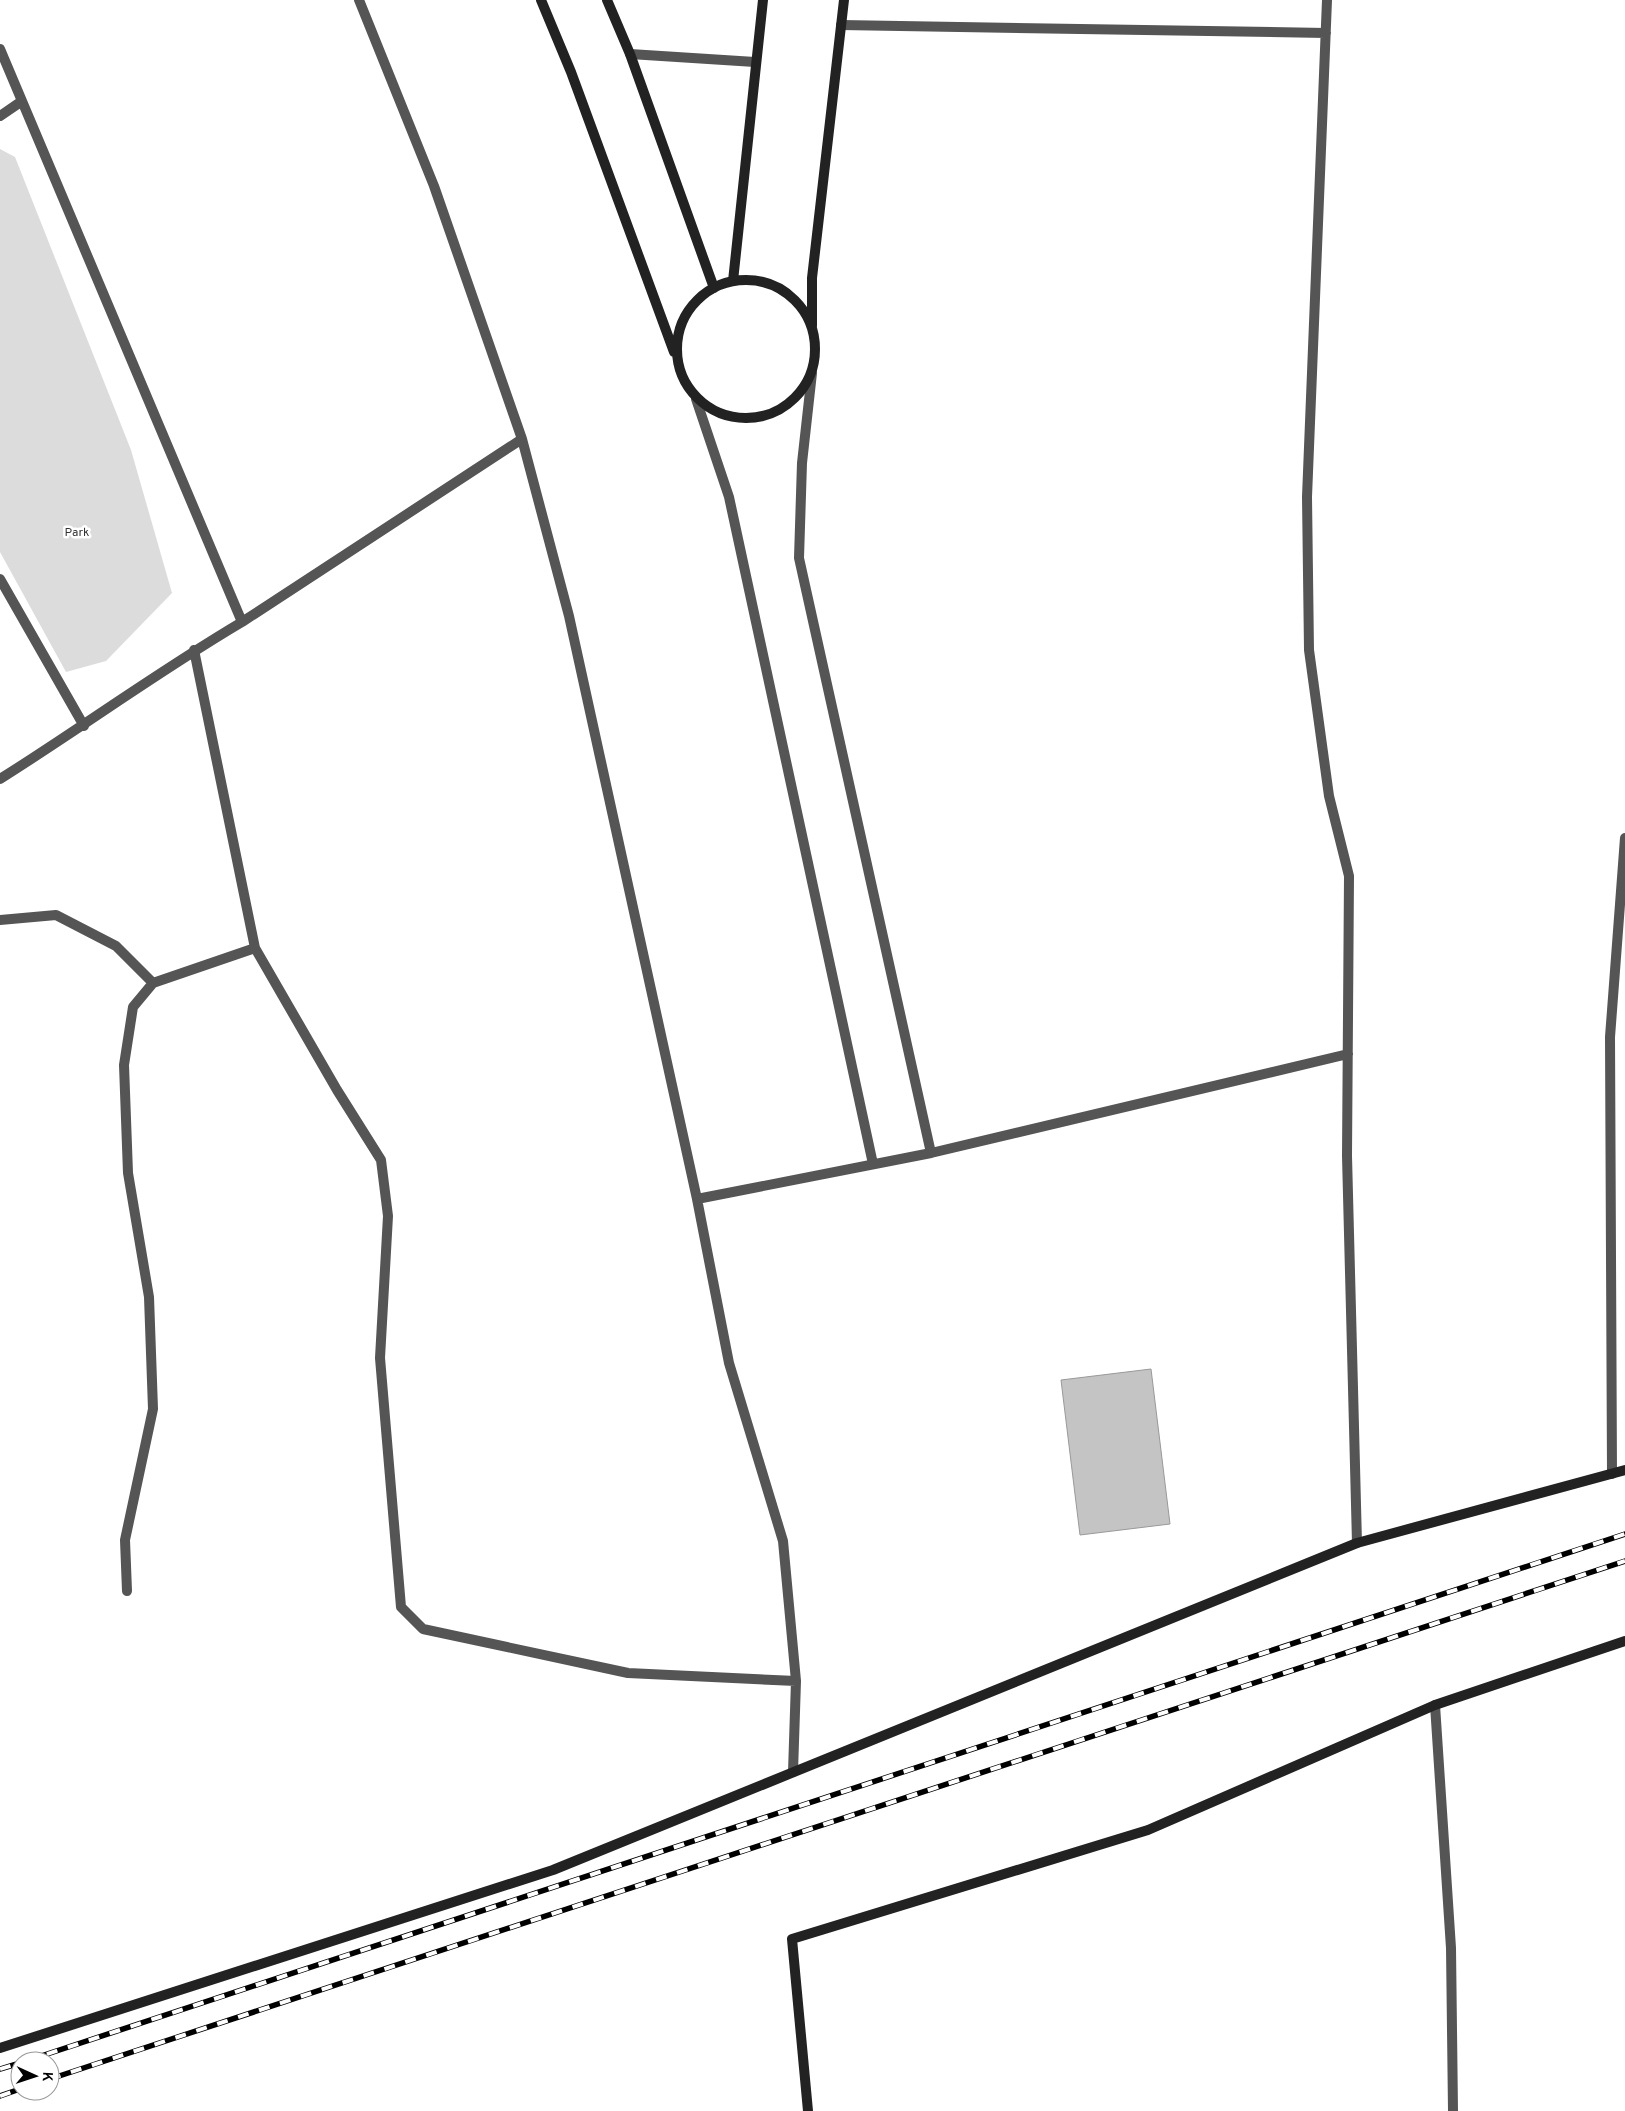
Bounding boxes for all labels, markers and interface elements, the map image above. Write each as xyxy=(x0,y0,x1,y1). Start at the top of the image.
park label: Park xyxy=(65,525,89,541)
north arrow xyxy=(10,2051,60,2101)
text: K xyxy=(38,2071,55,2082)

